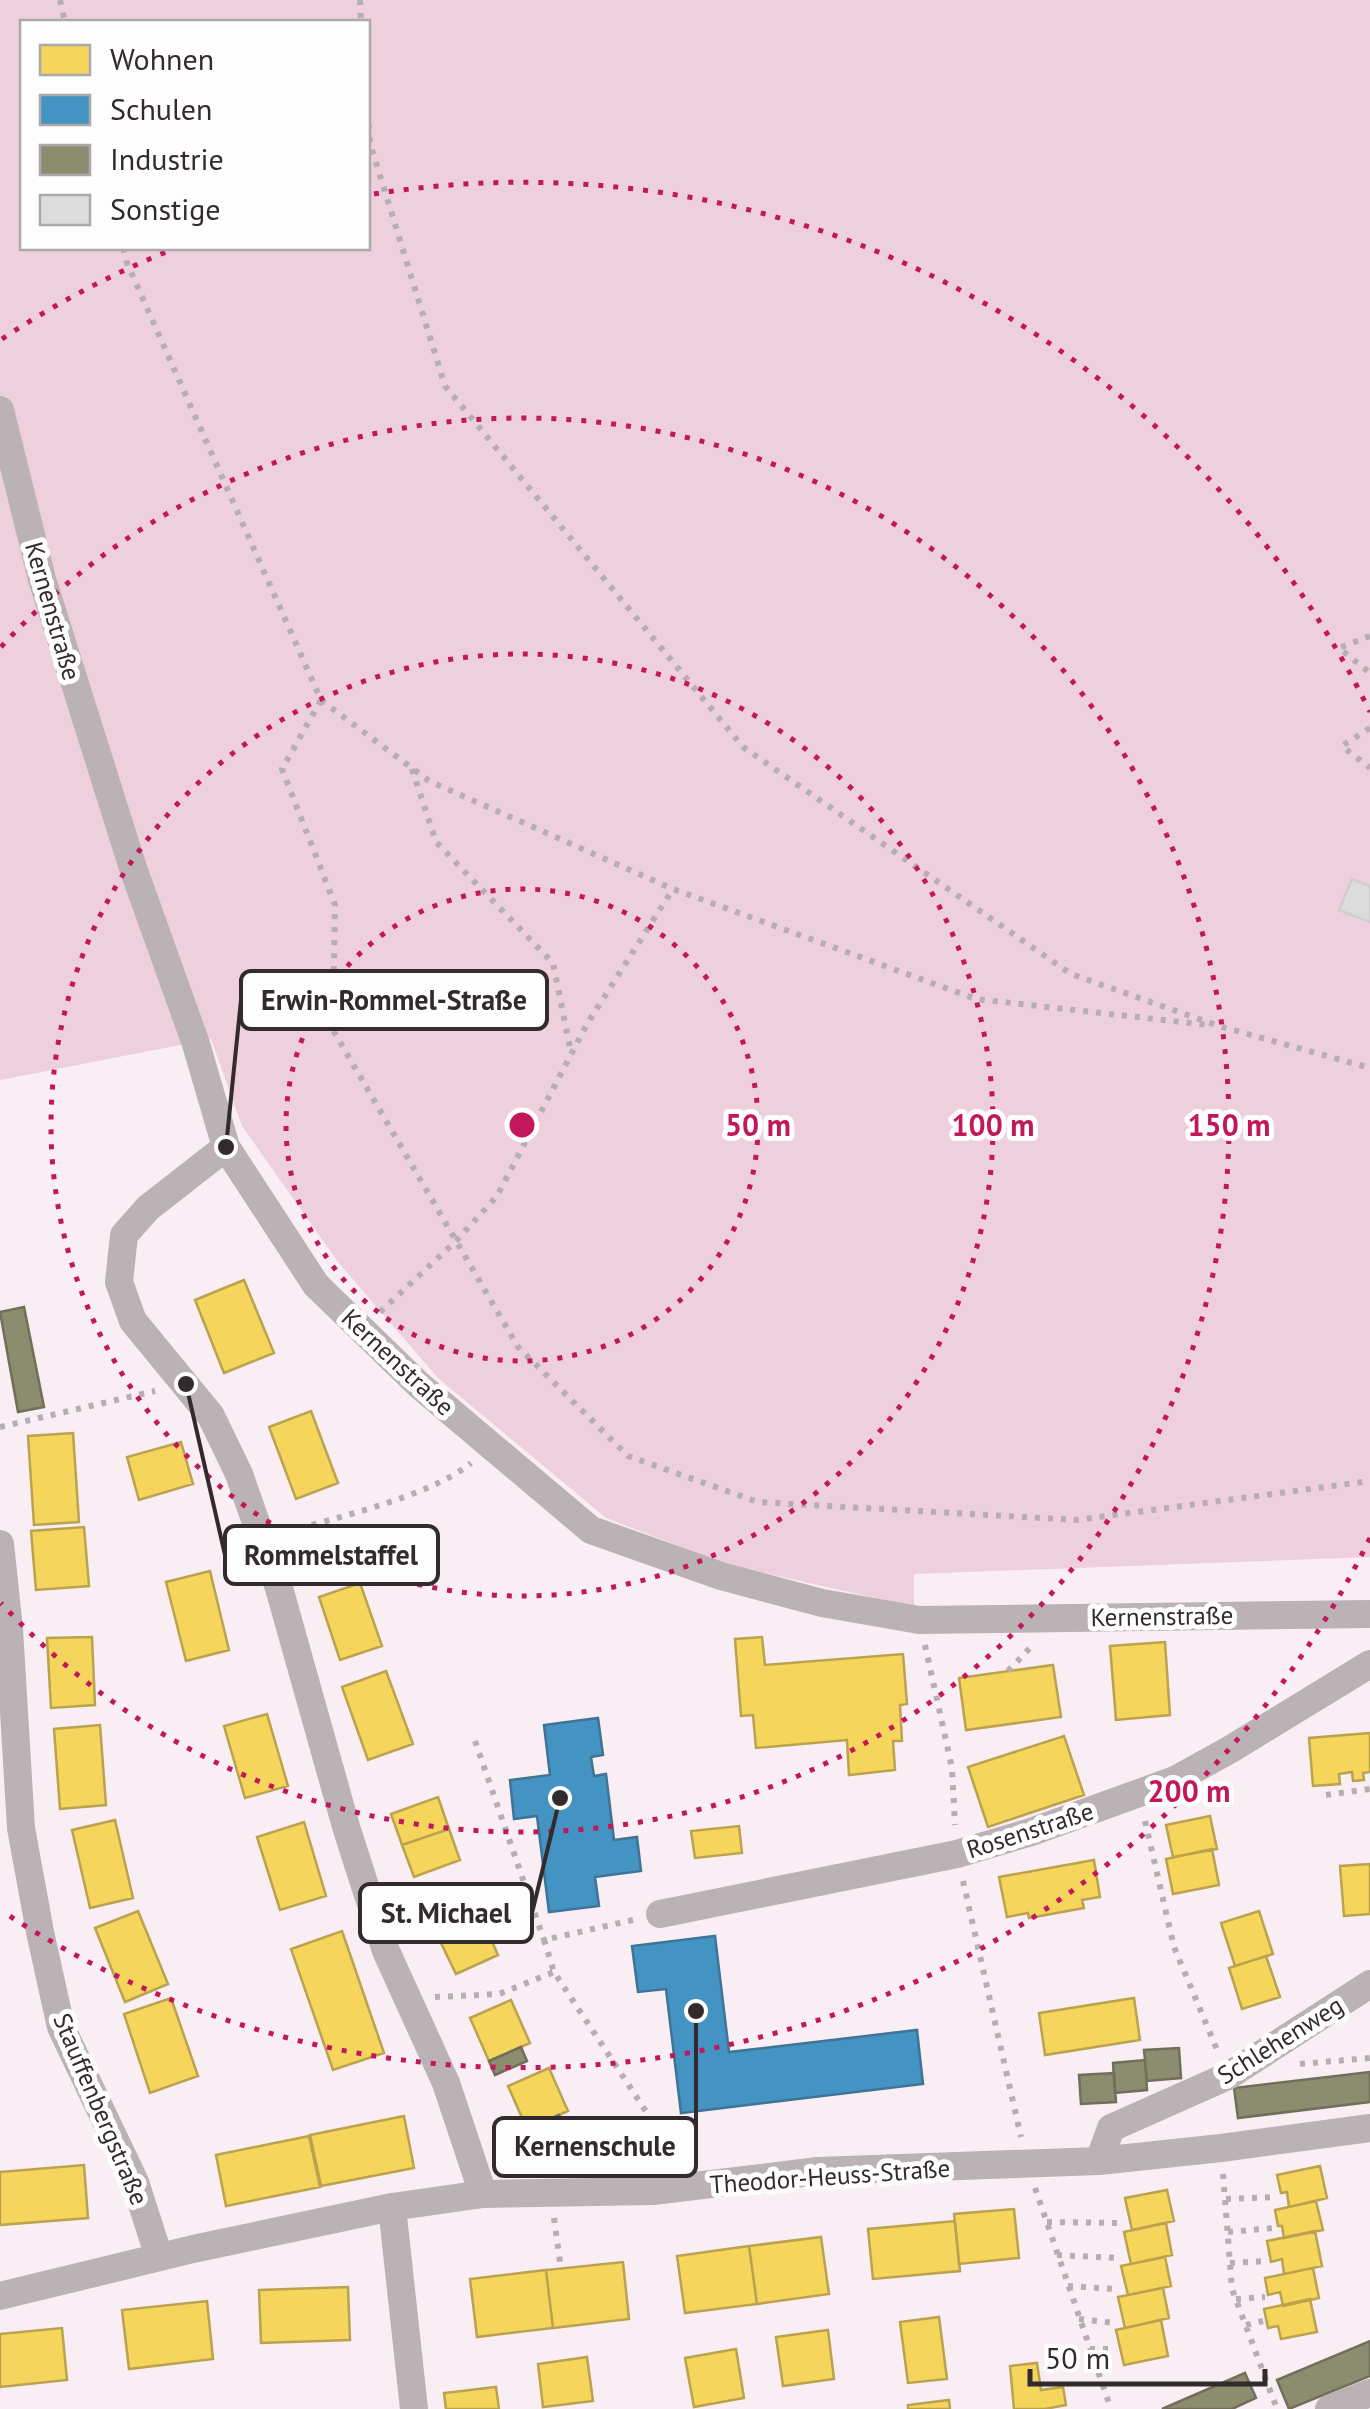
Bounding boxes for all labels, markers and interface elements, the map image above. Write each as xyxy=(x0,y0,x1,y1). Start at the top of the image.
legend xyxy=(20,20,370,250)
text: Wohnen xyxy=(110,39,214,78)
text: Schulen xyxy=(110,89,212,128)
text: Industrie xyxy=(110,139,224,178)
text: Sonstige xyxy=(110,189,221,228)
street label: Kernenstraße xyxy=(18,538,88,684)
callout: Erwin-Rommel-Straße xyxy=(241,971,547,1029)
text: Erwin-Rommel-Straße xyxy=(261,981,527,1018)
text: 50 m xyxy=(725,1105,791,1144)
text: 100 m xyxy=(952,1105,1034,1144)
text: 150 m xyxy=(1188,1105,1270,1144)
centre of rings xyxy=(504,1107,540,1143)
street label: Kernenstraße xyxy=(335,1302,461,1422)
callout: Rommelstaffel xyxy=(225,1526,438,1584)
text: Rommelstaffel xyxy=(244,1536,419,1573)
street label: Kernenstraße xyxy=(1090,1599,1234,1633)
text: 200 m xyxy=(1148,1771,1230,1810)
street label: Rosenstraße xyxy=(963,1794,1097,1866)
callout: St. Michael xyxy=(360,1884,532,1942)
text: St. Michael xyxy=(381,1894,512,1931)
street label: Schlehenweg xyxy=(1211,1989,1349,2091)
street label: Stauffenbergstraße xyxy=(46,2008,156,2210)
callout: Kernenschule xyxy=(494,2118,696,2176)
text: Kernenschule xyxy=(514,2127,676,2164)
street label: Theodor-Heuss-Straße xyxy=(709,2152,951,2200)
scale bar xyxy=(1030,2324,1265,2386)
text: 50 m xyxy=(1045,2338,1110,2377)

